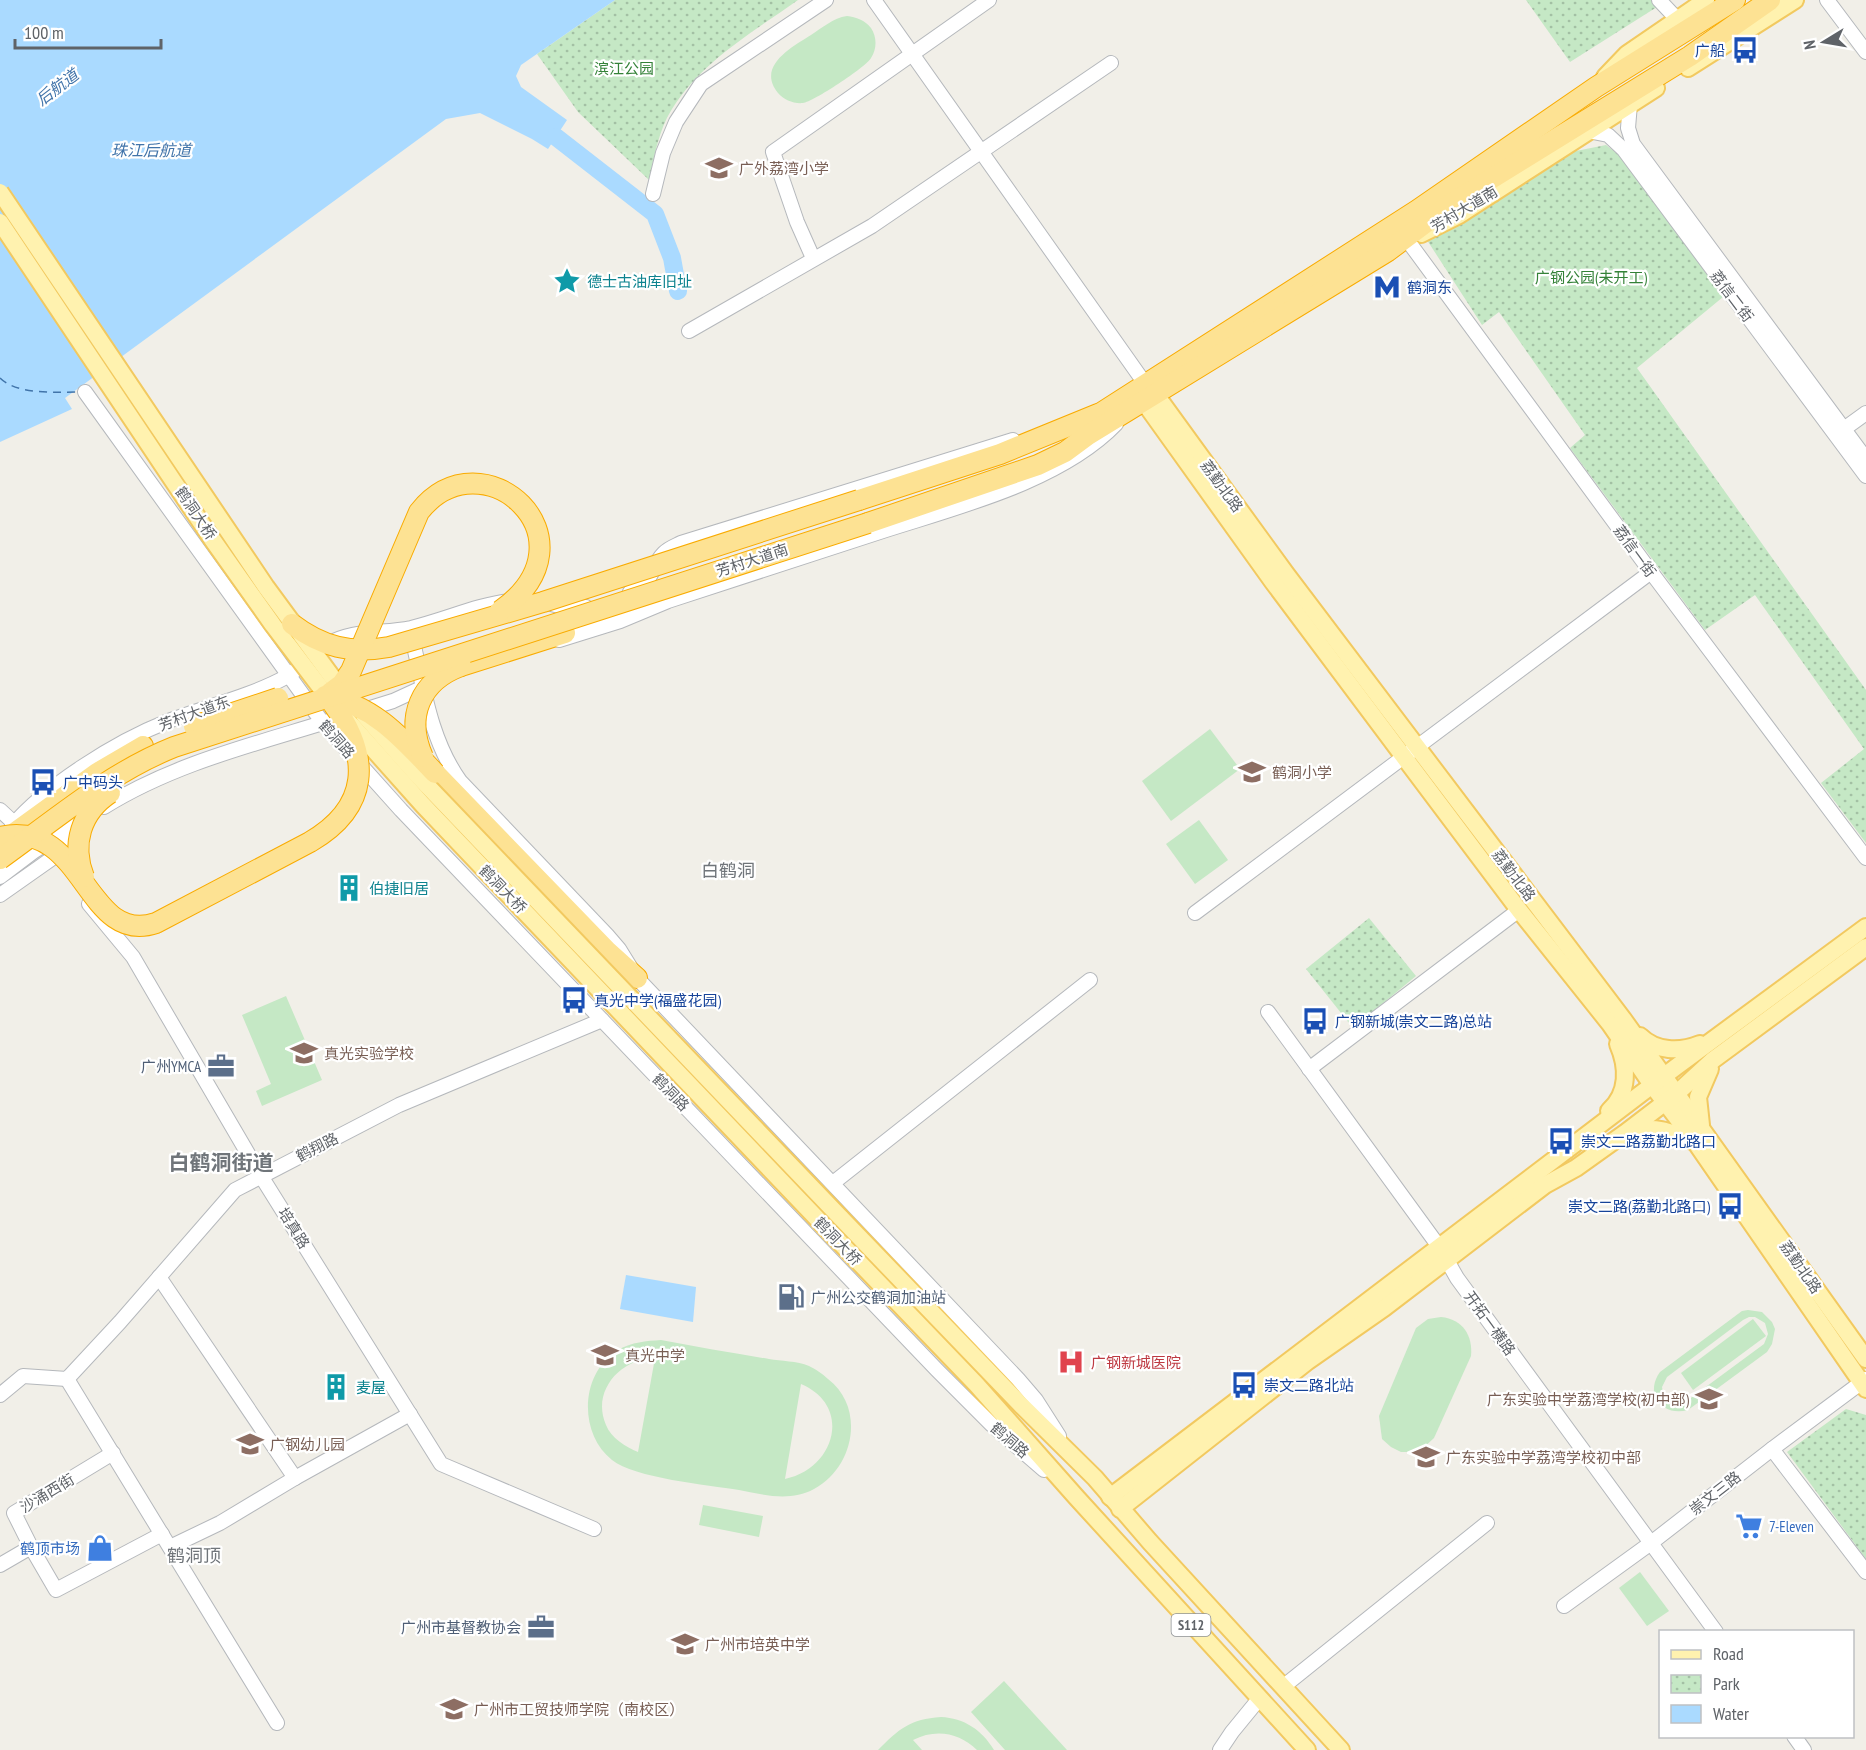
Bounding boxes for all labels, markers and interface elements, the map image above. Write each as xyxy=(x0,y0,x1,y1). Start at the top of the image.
scale bar xyxy=(15,12,160,50)
north arrow xyxy=(1794,12,1854,72)
text: 100 m xyxy=(24,21,64,44)
bus stop icon: 广船 xyxy=(1730,35,1760,65)
text: N xyxy=(1799,39,1820,51)
place label: 广船 xyxy=(1695,41,1725,60)
park label: 滨江公园 xyxy=(594,59,654,78)
water label: 后航道 xyxy=(32,63,84,109)
water label: 珠江后航道 xyxy=(111,140,193,160)
school or university icon: 广外荔湾小学 xyxy=(704,153,734,183)
place label: 广外荔湾小学 xyxy=(739,159,829,178)
street label: 芳村大道南 xyxy=(1427,182,1501,236)
place icon: 德士古油库旧址 xyxy=(552,266,582,296)
street label: 荔信二街 xyxy=(1706,266,1758,326)
park label: 广钢公园(未开工) xyxy=(1535,268,1647,287)
place label: 德士古油库旧址 xyxy=(587,272,692,291)
metro station icon: 鹤洞东 xyxy=(1372,272,1402,302)
place label: 鹤洞东 xyxy=(1407,278,1452,297)
street label: 荔勤北路 xyxy=(1197,456,1247,516)
street label: 鹤洞大桥 xyxy=(171,483,221,543)
street label: 荔信一街 xyxy=(1610,521,1660,581)
street label: 芳村大道南 xyxy=(713,539,791,581)
street label: 芳村大道东 xyxy=(156,691,232,735)
street label: 鹤洞路 xyxy=(315,716,359,762)
school or university icon: 鹤洞小学 xyxy=(1237,757,1267,787)
place label: 鹤洞小学 xyxy=(1272,763,1332,782)
bus stop icon: 广中码头 xyxy=(28,767,58,797)
place label: 广中码头 xyxy=(63,773,123,792)
street label: 荔勤北路 xyxy=(1488,845,1540,905)
district label: 白鹤洞 xyxy=(701,859,755,882)
street label: 鹤洞大桥 xyxy=(475,861,531,917)
building icon: 伯捷旧居 xyxy=(334,873,364,903)
place label: 伯捷旧居 xyxy=(369,879,429,898)
bus stop icon: 真光中学(福盛花园) xyxy=(559,985,589,1015)
place label: 真光中学(福盛花园) xyxy=(594,991,721,1010)
bus stop icon: 广钢新城(崇文二路)总站 xyxy=(1300,1006,1330,1036)
place label: 广钢新城(崇文二路)总站 xyxy=(1335,1012,1492,1031)
school or university icon: 真光实验学校 xyxy=(289,1038,319,1068)
place label: 真光实验学校 xyxy=(324,1044,414,1063)
office icon: 广州YMCA xyxy=(206,1051,236,1081)
place label: 广州YMCA xyxy=(141,1057,202,1076)
street label: 鹤洞路 xyxy=(649,1069,693,1115)
bus stop icon: 崇文二路荔勤北路口 xyxy=(1546,1126,1576,1156)
street label: 鹤翔路 xyxy=(293,1128,341,1166)
place label: 崇文二路荔勤北路口 xyxy=(1581,1132,1716,1151)
district label: 白鹤洞街道 xyxy=(169,1149,274,1176)
bus stop icon: 崇文二路(荔勤北路口) xyxy=(1715,1191,1745,1221)
place label: 崇文二路(荔勤北路口) xyxy=(1568,1197,1710,1216)
street label: 培真路 xyxy=(274,1204,314,1252)
street label: 鹤洞大桥 xyxy=(810,1213,866,1269)
street label: 荔勤北路 xyxy=(1776,1237,1826,1297)
fuel station icon: 广州公交鹤洞加油站 xyxy=(776,1282,806,1312)
street label: 开拓一横路 xyxy=(1460,1287,1520,1359)
place label: 广州公交鹤洞加油站 xyxy=(811,1288,946,1307)
school or university icon: 真光中学 xyxy=(590,1340,620,1370)
place label: 真光中学 xyxy=(625,1346,685,1365)
hospital icon: 广钢新城医院 xyxy=(1056,1347,1086,1377)
place label: 广钢新城医院 xyxy=(1091,1353,1181,1372)
bus stop icon: 崇文二路北站 xyxy=(1229,1370,1259,1400)
building icon: 麦屋 xyxy=(321,1372,351,1402)
place label: 崇文二路北站 xyxy=(1264,1376,1354,1395)
place label: 麦屋 xyxy=(356,1378,386,1397)
school or university icon: 广东实验中学荔湾学校(初中部) xyxy=(1694,1384,1724,1414)
place label: 广东实验中学荔湾学校(初中部) xyxy=(1487,1390,1689,1409)
street label: 鹤洞路 xyxy=(987,1418,1033,1462)
school or university icon: 广钢幼儿园 xyxy=(235,1429,265,1459)
place label: 广钢幼儿园 xyxy=(270,1435,345,1454)
school or university icon: 广东实验中学荔湾学校初中部 xyxy=(1411,1442,1441,1472)
place label: 广东实验中学荔湾学校初中部 xyxy=(1446,1448,1641,1467)
street label: 崇文三路 xyxy=(1686,1467,1744,1519)
street label: 沙涌西街 xyxy=(16,1469,78,1517)
supermarket icon: 7-Eleven xyxy=(1734,1511,1764,1541)
place label: 7-Eleven xyxy=(1769,1517,1814,1536)
shop icon: 鹤顶市场 xyxy=(85,1533,115,1563)
place label: 鹤顶市场 xyxy=(20,1539,80,1558)
district label: 鹤洞顶 xyxy=(167,1544,221,1567)
office icon: 广州市基督教协会 xyxy=(526,1612,556,1642)
road number: S112 xyxy=(1172,1614,1210,1636)
place label: 广州市基督教协会 xyxy=(401,1618,521,1637)
school or university icon: 广州市培英中学 xyxy=(670,1629,700,1659)
legend xyxy=(1659,1630,1854,1738)
place label: 广州市培英中学 xyxy=(705,1635,810,1654)
text: Road xyxy=(1713,1642,1744,1665)
text: Park xyxy=(1713,1672,1740,1695)
school or university icon: 广州市工贸技师学院（南校区） xyxy=(439,1694,469,1724)
place label: 广州市工贸技师学院（南校区） xyxy=(474,1700,684,1719)
text: Water xyxy=(1713,1702,1749,1725)

